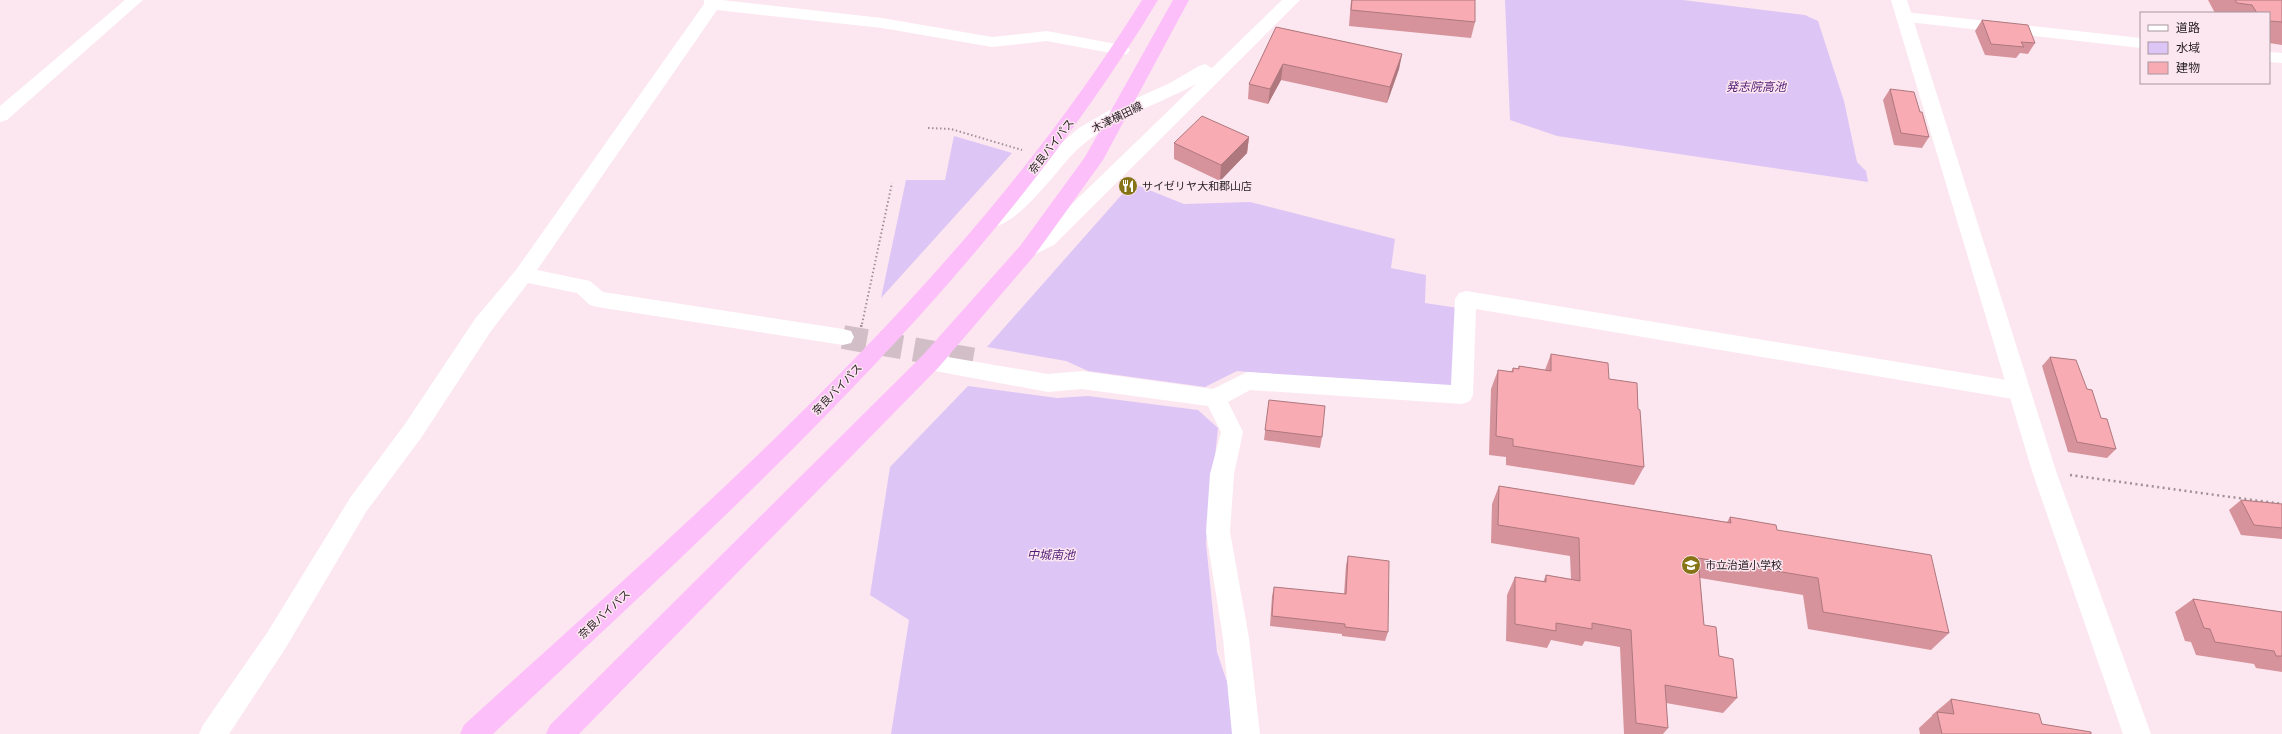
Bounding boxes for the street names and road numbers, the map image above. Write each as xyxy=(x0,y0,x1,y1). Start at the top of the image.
street label: 木津横田線 xyxy=(1090,100,1145,135)
street label: 奈良バイパス xyxy=(1026,116,1077,176)
street label: 奈良バイパス xyxy=(810,361,865,418)
street label: 奈良バイパス xyxy=(576,587,633,642)

